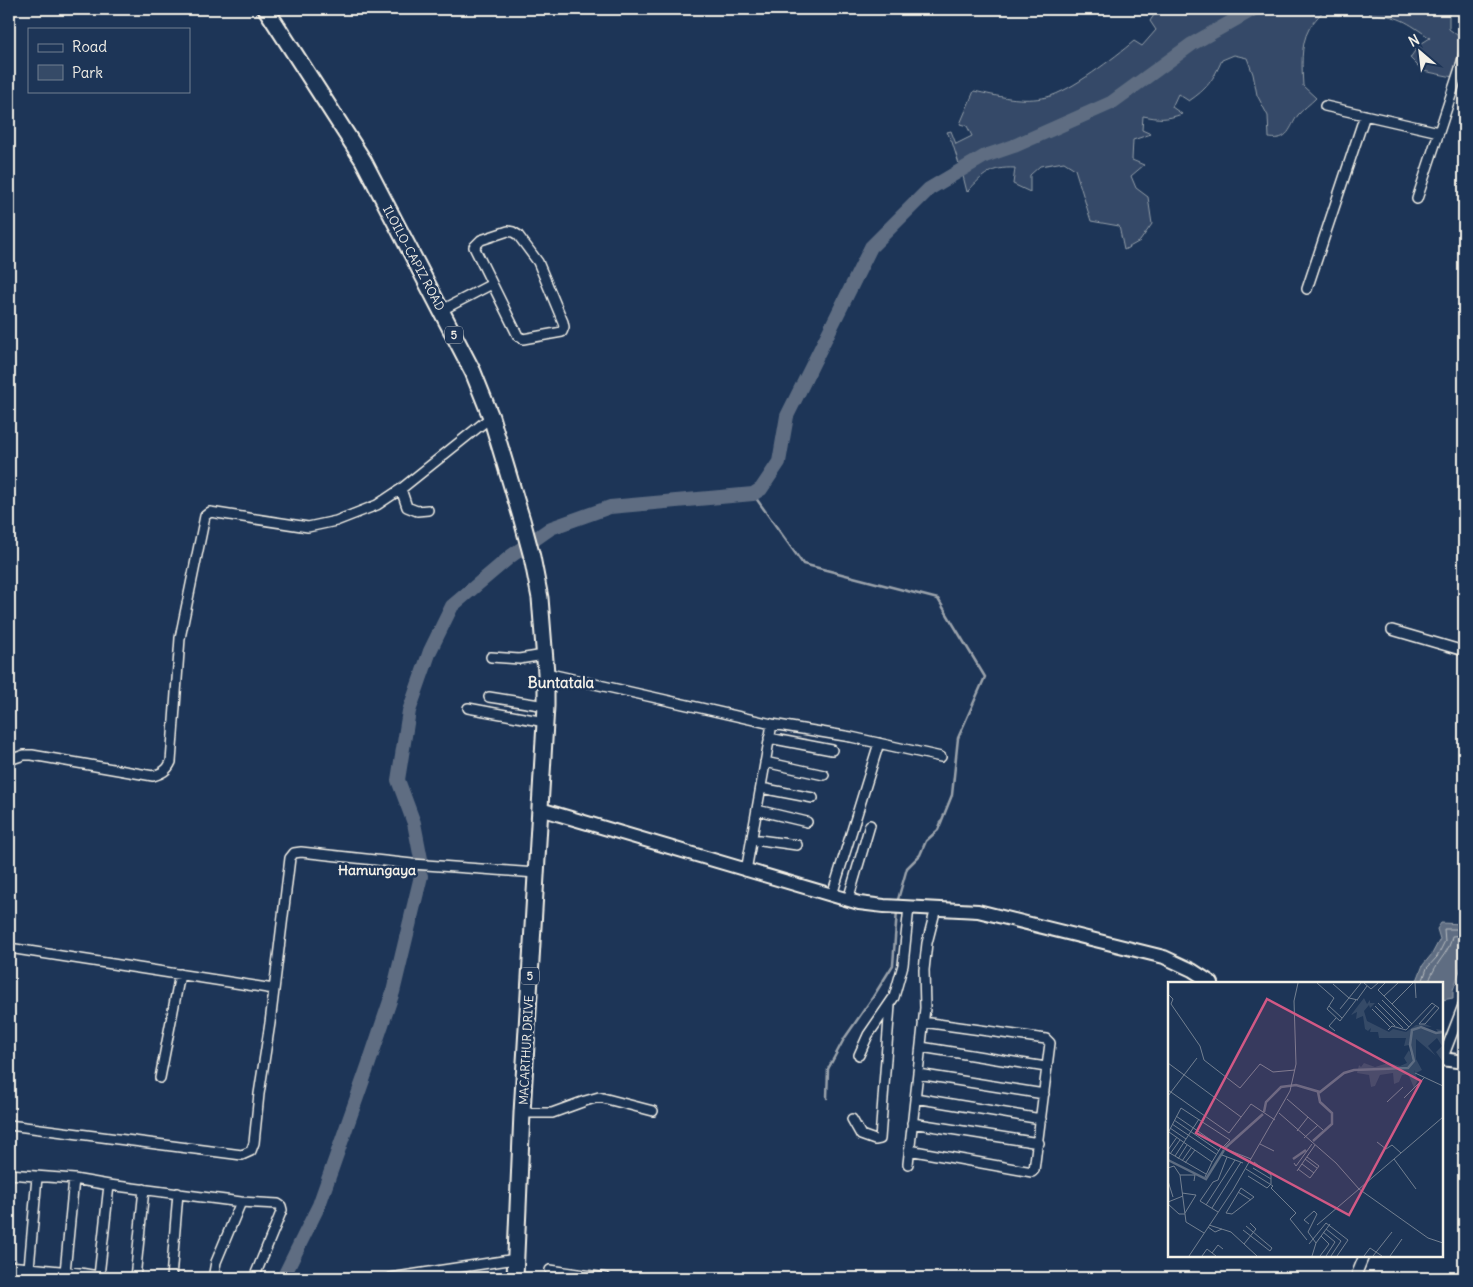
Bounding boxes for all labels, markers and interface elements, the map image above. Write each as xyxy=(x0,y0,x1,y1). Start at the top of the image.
legend xyxy=(28,28,190,92)
north arrow xyxy=(1396,28,1446,78)
text: N xyxy=(1405,30,1422,51)
text: Road xyxy=(72,37,107,56)
text: Park xyxy=(72,63,103,82)
street label: ILOILO-CAPIZ ROAD xyxy=(380,203,448,313)
road number: 5 xyxy=(445,326,463,344)
district label: Buntatala xyxy=(528,673,595,692)
district label: Hamungaya xyxy=(338,861,416,879)
road number: 5 xyxy=(521,968,539,984)
inset map xyxy=(1168,982,1443,1257)
street label: MACARTHUR DRIVE xyxy=(516,995,536,1105)

